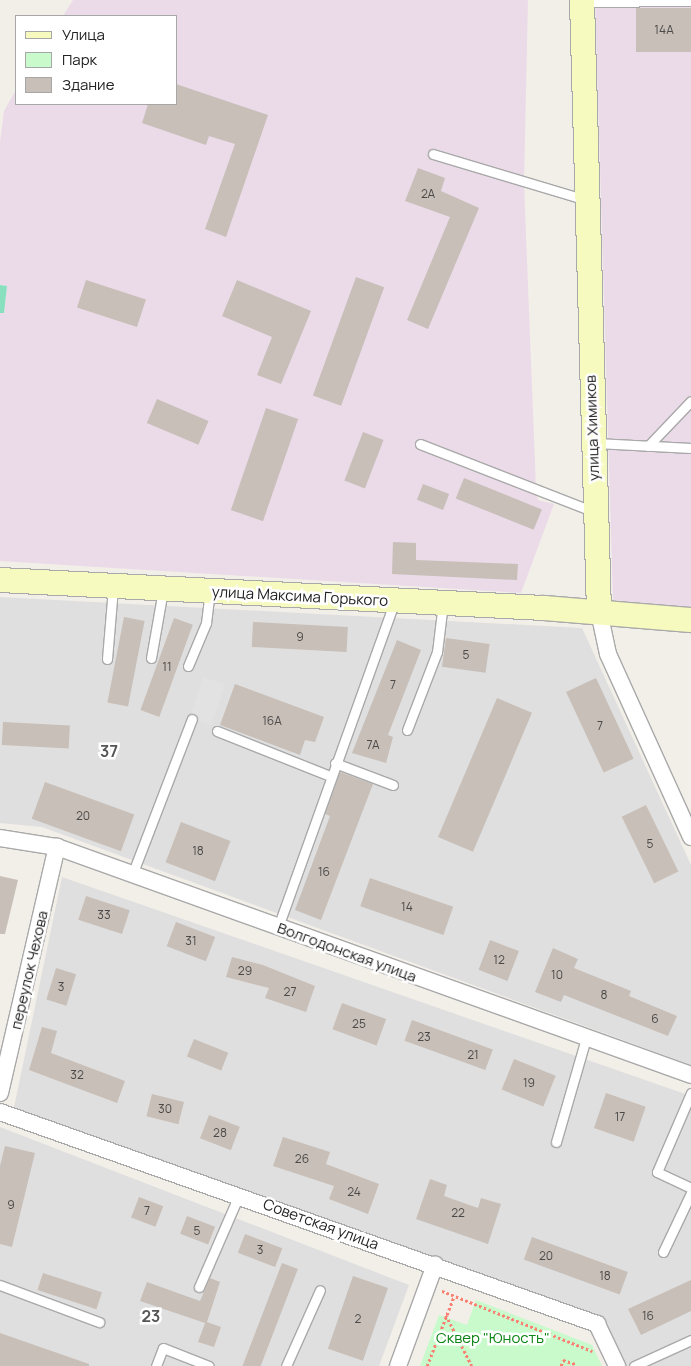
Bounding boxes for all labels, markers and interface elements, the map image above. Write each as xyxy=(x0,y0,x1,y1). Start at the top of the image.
legend xyxy=(15,15,178,105)
house number: 14А xyxy=(654,23,674,37)
text: Улица xyxy=(62,24,105,45)
text: Парк xyxy=(62,49,97,70)
text: Здание xyxy=(62,74,114,95)
house number: 2А xyxy=(421,187,435,201)
street label: улица Химиков xyxy=(581,375,603,481)
street label: улица Максима Горького xyxy=(211,582,389,610)
house number: 9 xyxy=(296,630,304,644)
house number: 5 xyxy=(463,648,469,662)
house number: 11 xyxy=(162,660,172,674)
house number: 7 xyxy=(390,678,396,692)
house number: 16А xyxy=(262,714,282,728)
house number: 7 xyxy=(597,719,603,733)
house number: 7А xyxy=(366,738,380,752)
district label: 37 xyxy=(100,741,118,761)
house number: 20 xyxy=(76,809,90,823)
house number: 5 xyxy=(647,837,653,851)
house number: 18 xyxy=(192,844,204,858)
house number: 16 xyxy=(318,865,330,879)
house number: 14 xyxy=(401,900,413,914)
house number: 33 xyxy=(97,908,111,922)
street label: переулок Чехова xyxy=(7,909,51,1031)
street label: Волгодонская улица xyxy=(275,918,419,986)
house number: 31 xyxy=(185,934,197,948)
house number: 12 xyxy=(493,953,505,967)
house number: 29 xyxy=(238,964,252,978)
house number: 10 xyxy=(551,968,563,982)
house number: 3 xyxy=(58,980,64,994)
house number: 27 xyxy=(284,985,296,999)
house number: 8 xyxy=(601,988,607,1002)
house number: 6 xyxy=(651,1012,659,1026)
house number: 25 xyxy=(352,1017,366,1031)
house number: 23 xyxy=(417,1030,431,1044)
house number: 21 xyxy=(467,1048,479,1062)
house number: 32 xyxy=(70,1068,84,1082)
house number: 19 xyxy=(523,1076,535,1090)
house number: 30 xyxy=(158,1102,172,1116)
house number: 17 xyxy=(615,1110,625,1124)
house number: 28 xyxy=(213,1126,227,1140)
house number: 26 xyxy=(295,1152,309,1166)
house number: 24 xyxy=(347,1185,361,1199)
street label: Советская улица xyxy=(261,1195,381,1253)
house number: 9 xyxy=(7,1198,15,1212)
house number: 7 xyxy=(144,1204,150,1218)
house number: 22 xyxy=(451,1206,465,1220)
house number: 5 xyxy=(194,1224,200,1238)
house number: 3 xyxy=(257,1243,263,1257)
house number: 20 xyxy=(539,1249,553,1263)
house number: 18 xyxy=(599,1269,611,1283)
district label: 23 xyxy=(142,1306,160,1326)
house number: 16 xyxy=(642,1309,654,1323)
house number: 2 xyxy=(355,1312,361,1326)
park label: Сквер "Юность" xyxy=(436,1329,550,1347)

